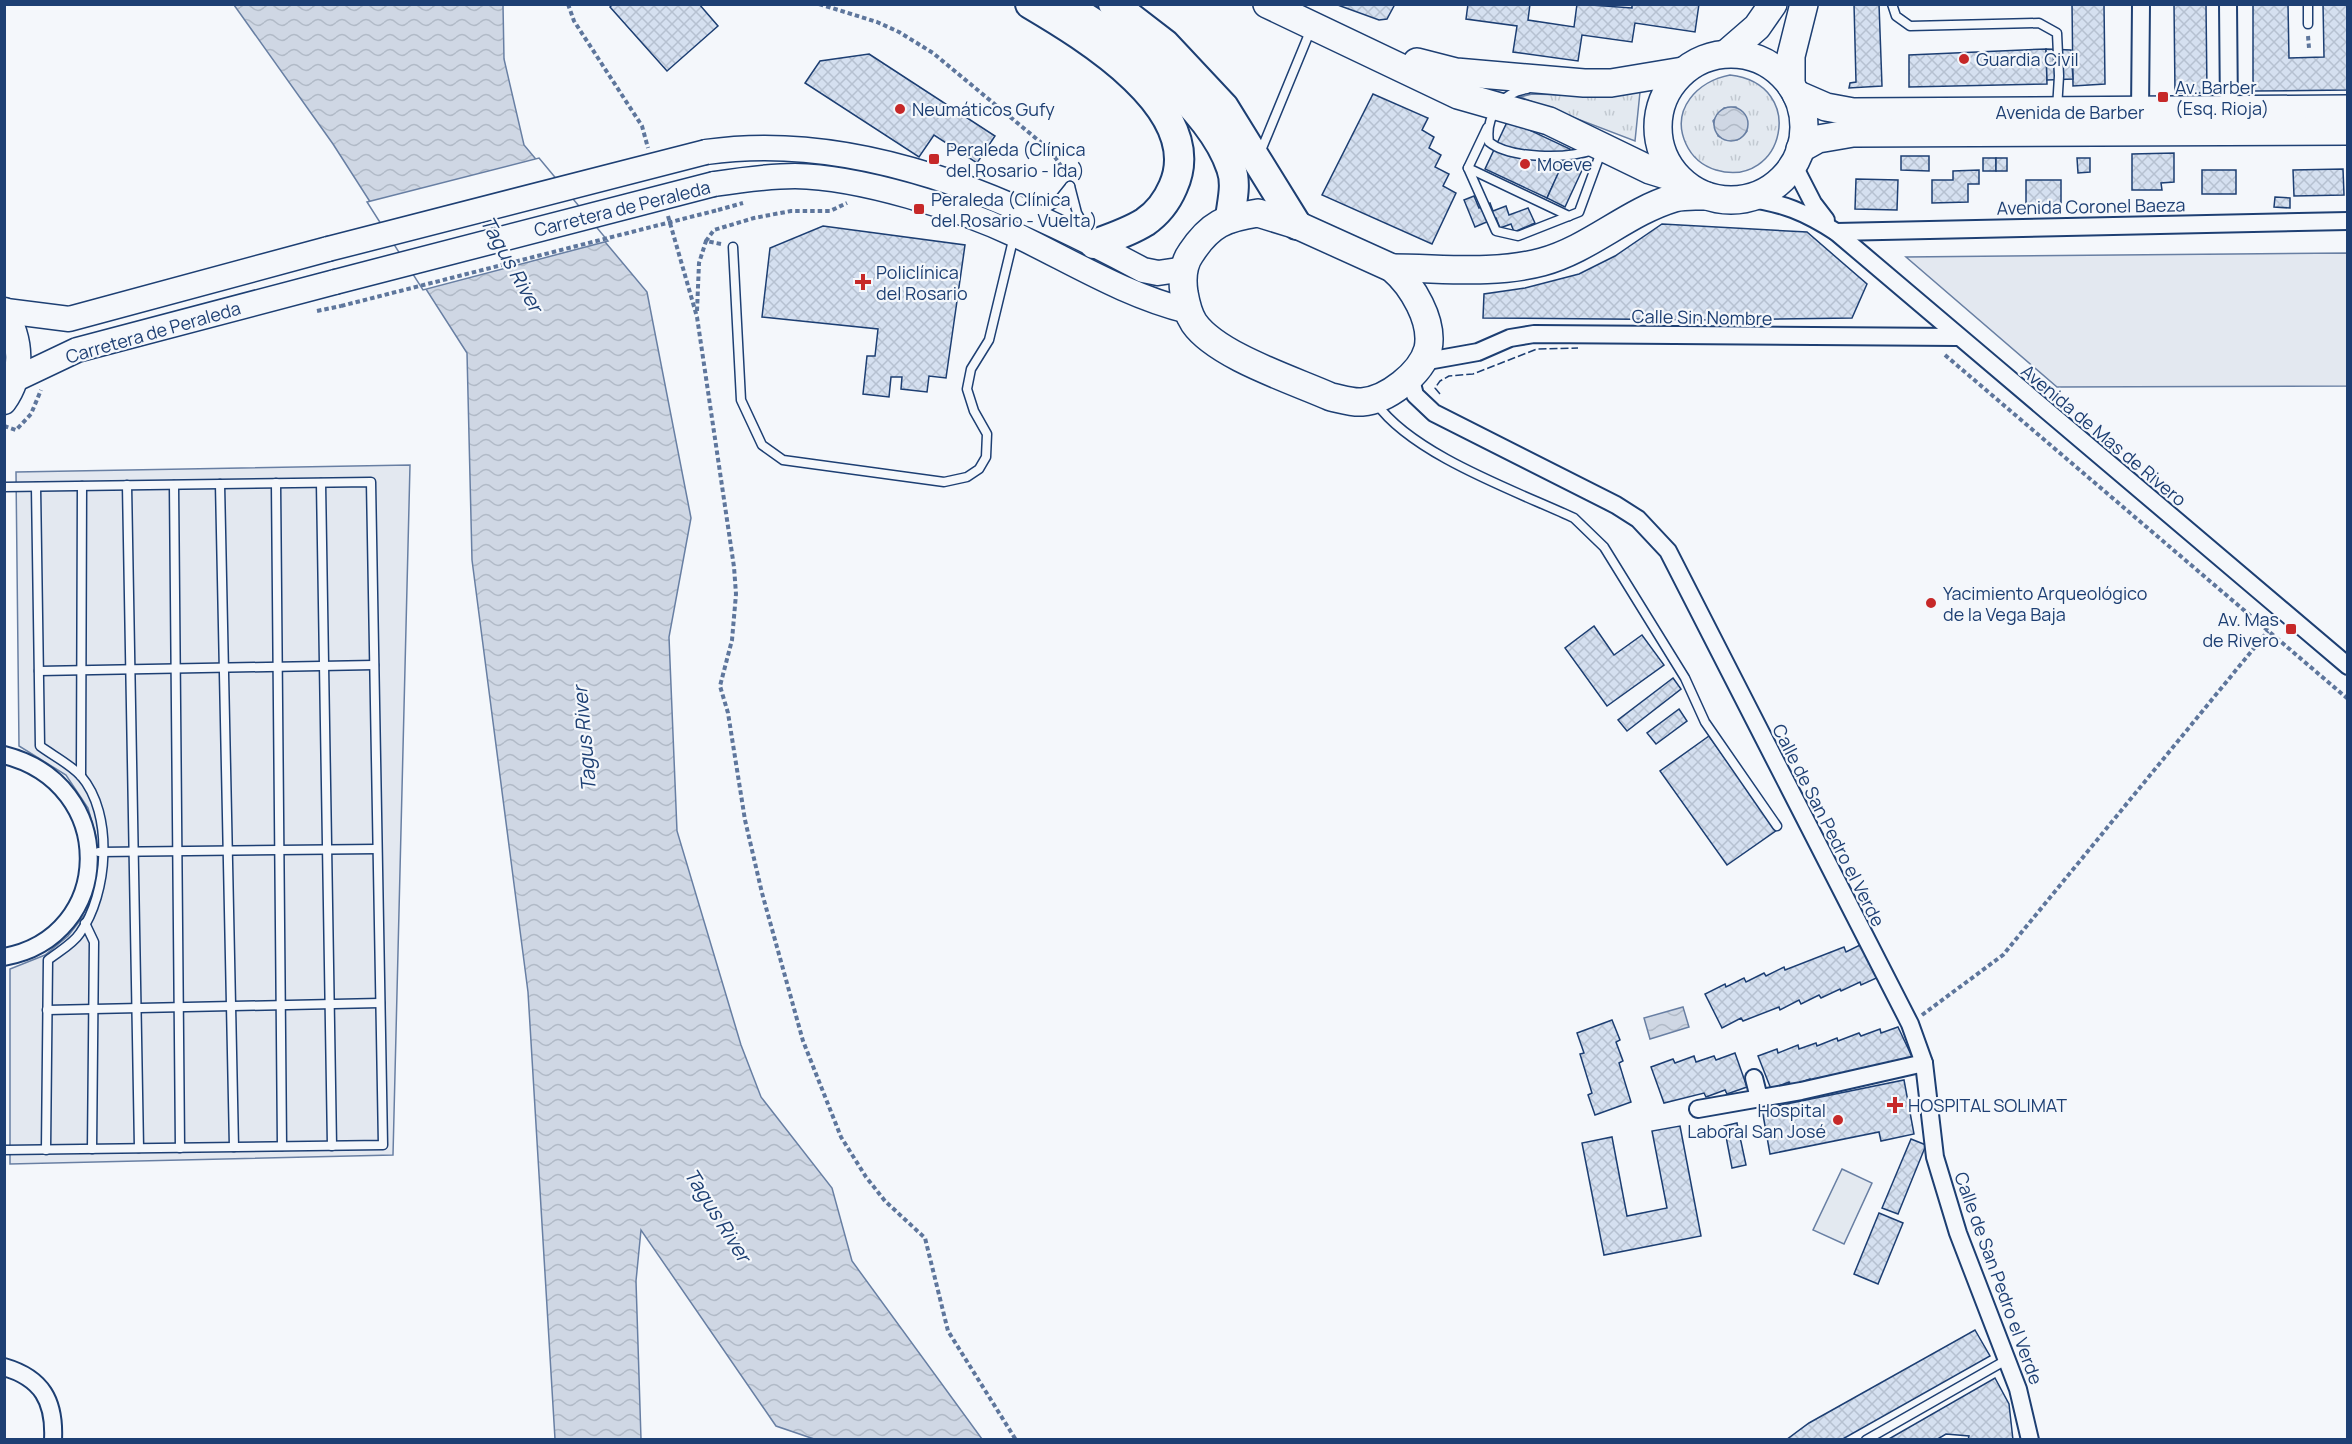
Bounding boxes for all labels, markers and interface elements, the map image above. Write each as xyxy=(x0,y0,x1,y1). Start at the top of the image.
place label: Guardia Civil xyxy=(1976,47,2079,71)
marker: Guardia Civil xyxy=(1957,52,1971,66)
place label: Av. Barber (Esq. Rioja) xyxy=(2175,75,2269,120)
marker: Av. Barber (Esq. Rioja) xyxy=(2156,90,2170,104)
place label: Neumáticos Gufy xyxy=(912,97,1055,121)
street label: Avenida de Barber xyxy=(1996,100,2145,124)
marker: Neumáticos Gufy xyxy=(893,102,907,116)
place label: Peraleda (Clínica del Rosario - Ida) xyxy=(946,137,1085,182)
marker: Peraleda (Clínica del Rosario - Ida) xyxy=(927,152,941,166)
place label: Moeve xyxy=(1537,152,1592,176)
marker: Moeve xyxy=(1518,157,1532,171)
street label: Carretera de Peraleda xyxy=(531,174,713,242)
place label: Peraleda (Clínica del Rosario - Vuelta) xyxy=(931,187,1098,232)
street label: Avenida Coronel Baeza xyxy=(1996,192,2186,220)
marker: Peraleda (Clínica del Rosario - Vuelta) xyxy=(912,202,926,216)
water label: Tagus River xyxy=(475,211,551,319)
place label: Policlínica del Rosario xyxy=(876,260,968,305)
marker: Policlínica del Rosario xyxy=(854,273,872,291)
street label: Carretera de Peraleda xyxy=(63,296,243,368)
street label: Calle Sin Nombre xyxy=(1631,304,1773,330)
street label: Avenida de Mas de Rivero xyxy=(2016,359,2192,511)
place label: Yacimiento Arqueológico de la Vega Baja xyxy=(1943,581,2147,626)
marker: Yacimiento Arqueológico de la Vega Baja xyxy=(1924,596,1938,610)
place label: Av. Mas de Rivero xyxy=(2202,607,2279,652)
marker: Av. Mas de Rivero xyxy=(2284,622,2298,636)
water label: Tagus River xyxy=(566,682,602,793)
street label: Calle de San Pedro el Verde xyxy=(1767,720,1891,930)
place label: HOSPITAL SOLIMAT xyxy=(1908,1093,2067,1117)
marker: HOSPITAL SOLIMAT xyxy=(1886,1096,1904,1114)
place label: Hospital Laboral San José xyxy=(1687,1098,1826,1143)
marker: Hospital Laboral San José xyxy=(1831,1113,1845,1127)
water label: Tagus River xyxy=(679,1163,759,1269)
street label: Calle de San Pedro el Verde xyxy=(1949,1169,2049,1387)

